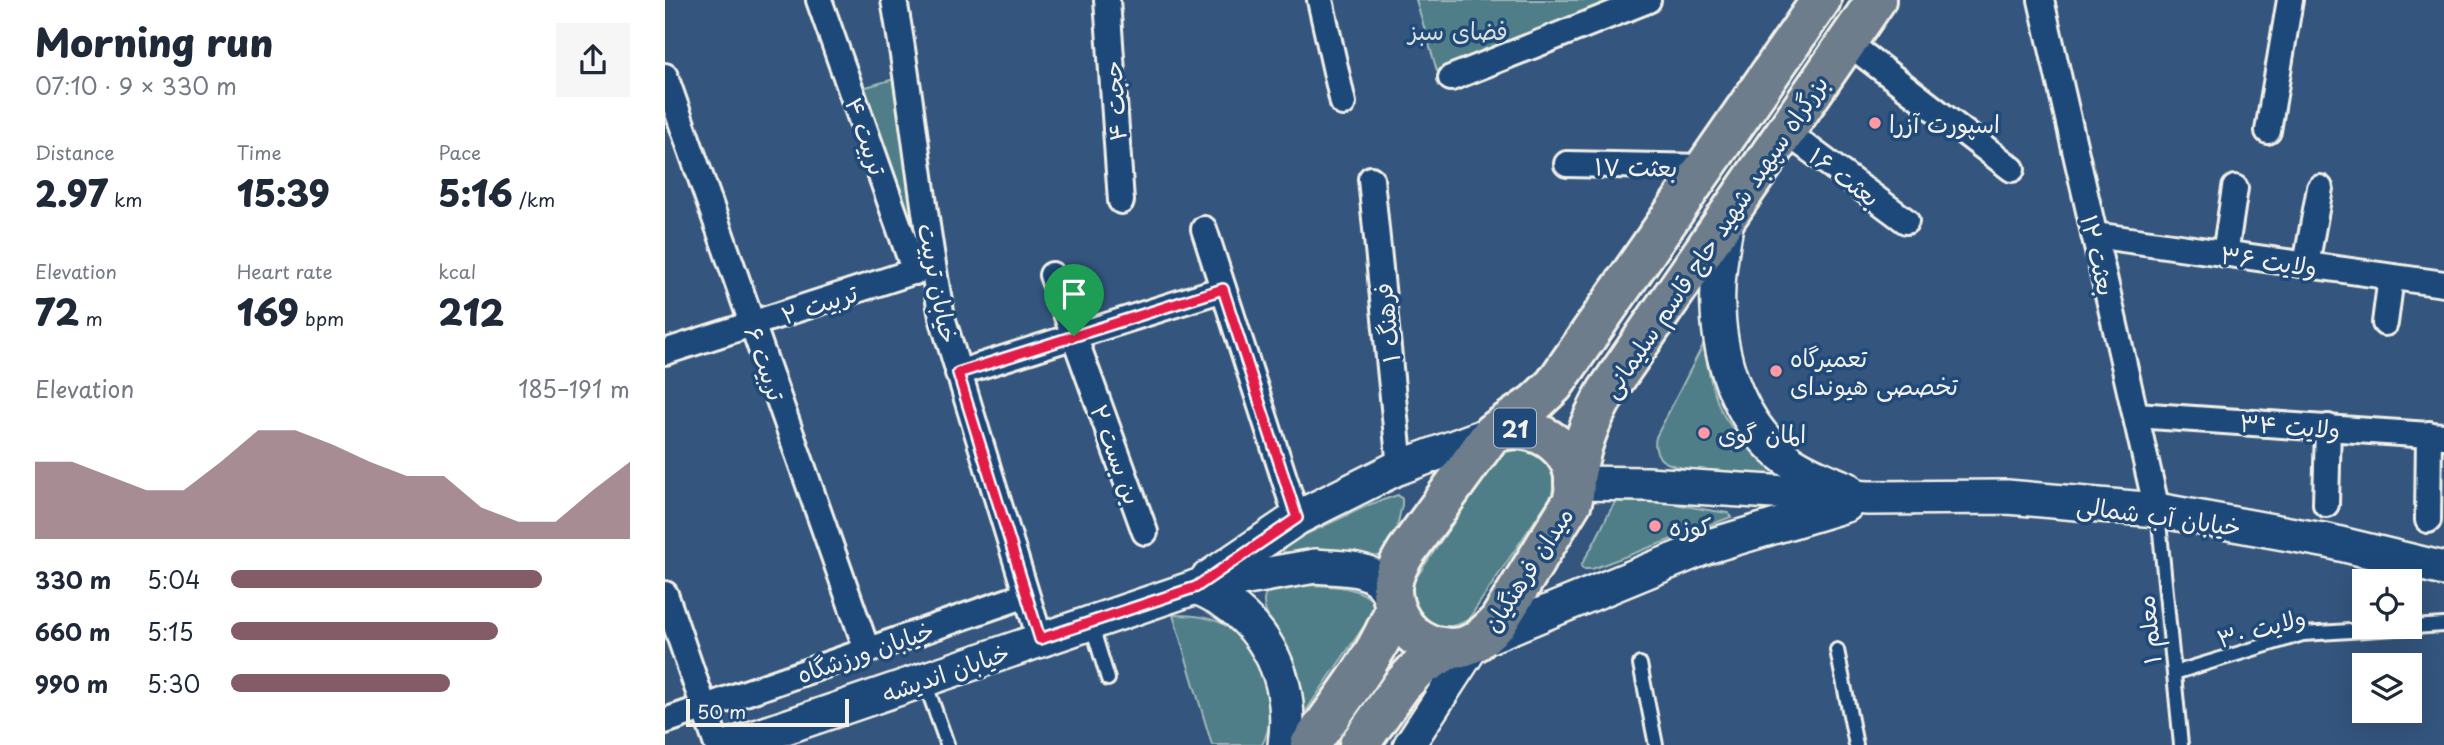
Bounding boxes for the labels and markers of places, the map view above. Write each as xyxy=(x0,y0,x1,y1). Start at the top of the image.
place label: اسپورت آزرا xyxy=(1889,105,2000,141)
marker: اسپورت آزرا xyxy=(1867,115,1883,131)
pin xyxy=(1044,264,1104,336)
place label: تعمیرگاه تخصصی هیوندای xyxy=(1790,339,1959,403)
marker: تعمیرگاه تخصصی هیوندای xyxy=(1768,363,1784,379)
place label: المان گوی xyxy=(1718,415,1806,451)
marker: المان گوی xyxy=(1696,425,1712,441)
place label: کوزه xyxy=(1669,508,1711,544)
marker: کوزه xyxy=(1647,518,1663,534)

